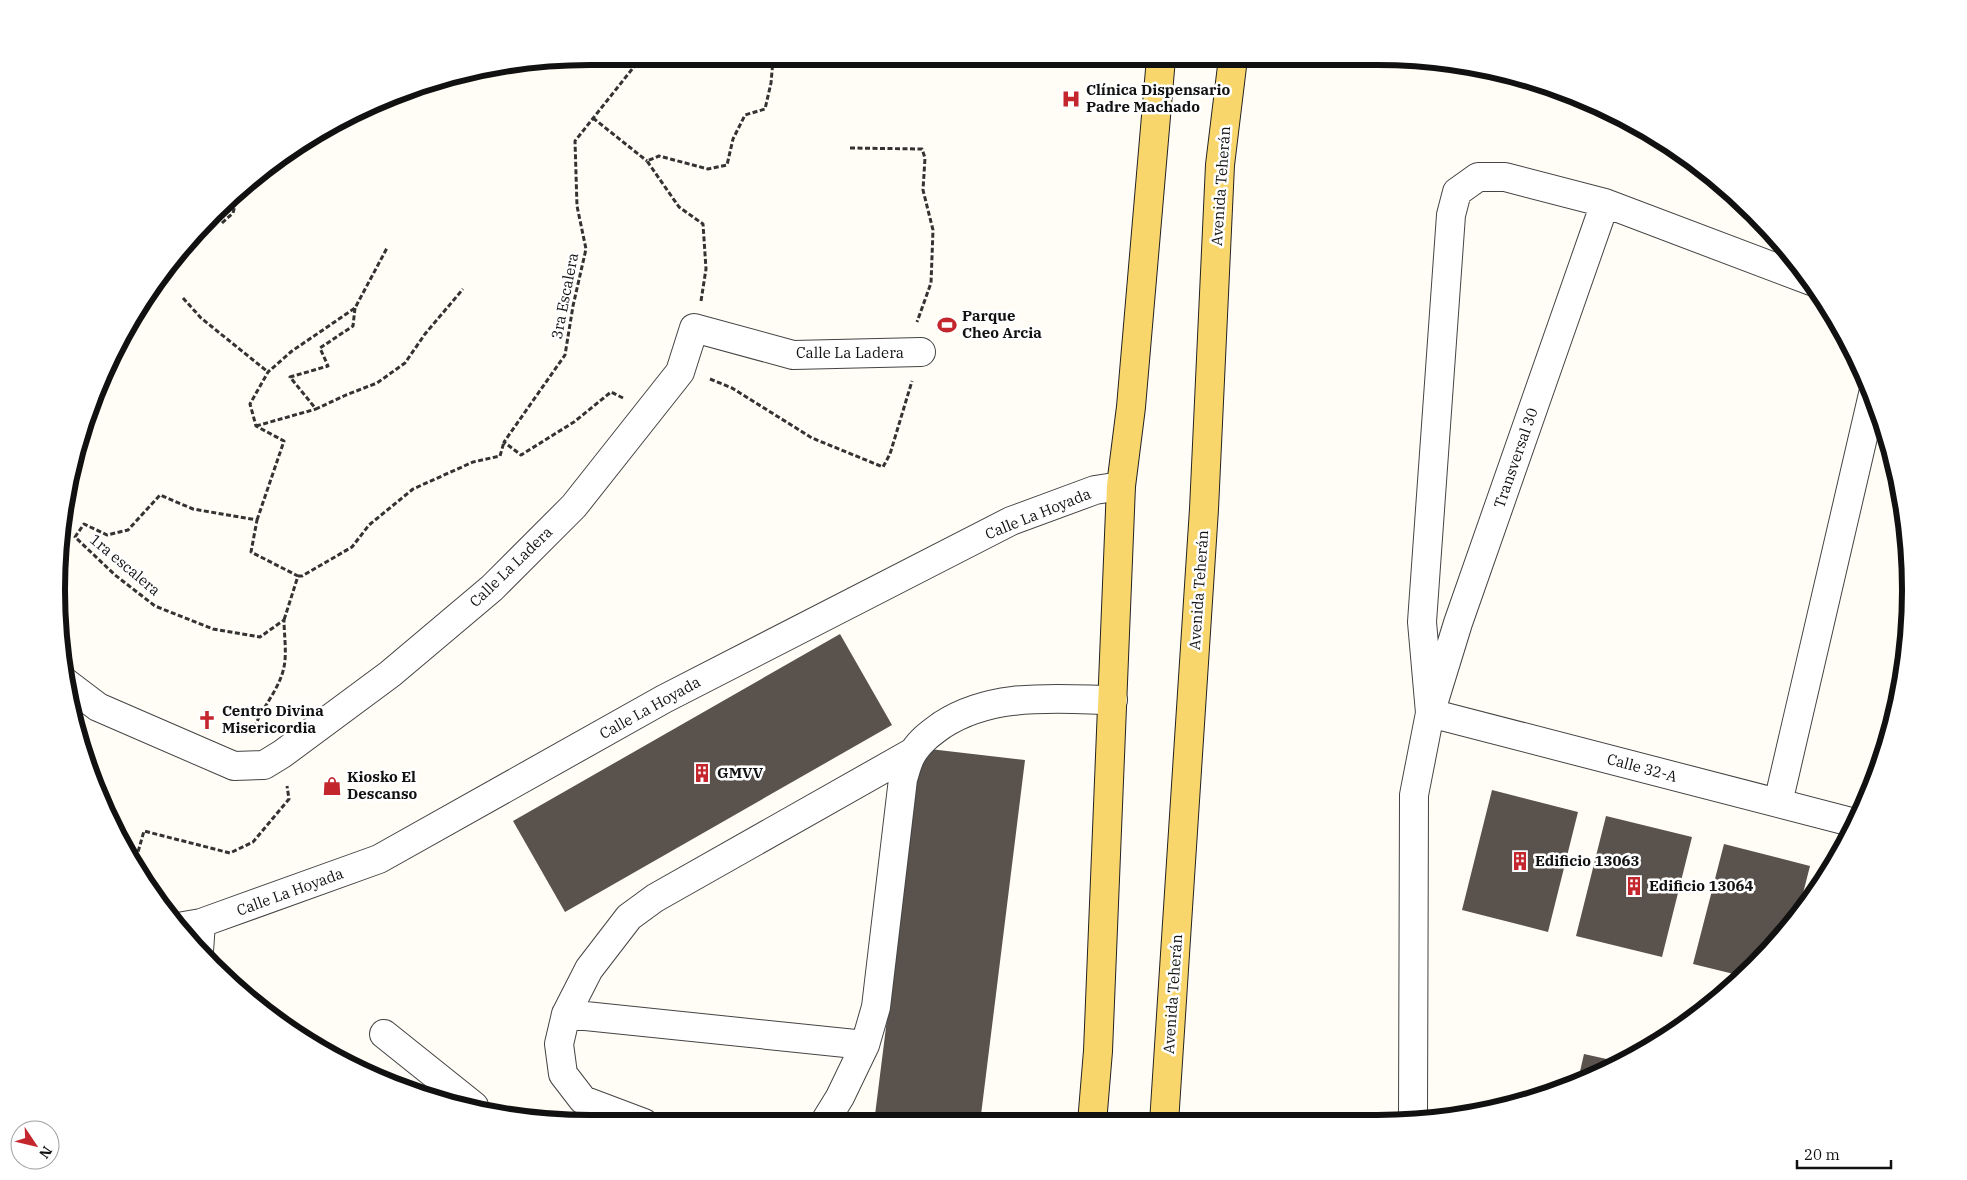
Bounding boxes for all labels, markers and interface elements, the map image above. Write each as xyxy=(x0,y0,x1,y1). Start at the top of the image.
place label: Clínica Dispensario Padre Machado xyxy=(1086,80,1230,116)
hospital icon: Clínica Dispensario Padre Machado xyxy=(1060,88,1082,110)
street label: Avenida Teherán xyxy=(1207,125,1234,246)
street label: 3ra Escalera xyxy=(547,251,582,341)
place label: Parque Cheo Arcia xyxy=(962,306,1042,342)
sports icon: Parque Cheo Arcia xyxy=(936,314,958,336)
street label: Calle La Ladera xyxy=(796,343,904,362)
street label: Transversal 30 xyxy=(1489,405,1542,511)
street label: Calle La Hoyada xyxy=(982,484,1093,543)
street label: Calle La Ladera xyxy=(465,522,556,611)
street label: Avenida Teherán xyxy=(1185,529,1212,650)
street label: 1ra escalera xyxy=(86,530,164,600)
street label: Calle La Hoyada xyxy=(596,672,704,743)
place label: Centro Divina Misericordia xyxy=(222,701,324,737)
church icon: Centro Divina Misericordia xyxy=(196,709,218,731)
street label: Calle 32-A xyxy=(1605,749,1680,786)
building icon: GMVV xyxy=(691,762,713,784)
place label: GMVV xyxy=(717,763,764,782)
place label: Kiosko El Descanso xyxy=(347,767,418,803)
shop icon: Kiosko El Descanso xyxy=(321,775,343,797)
building icon: Edificio 13063 xyxy=(1509,850,1531,872)
place label: Edificio 13063 xyxy=(1535,851,1639,870)
street label: Calle La Hoyada xyxy=(234,863,346,920)
building icon: Edificio 13064 xyxy=(1623,875,1645,897)
place label: Edificio 13064 xyxy=(1649,876,1753,895)
street label: Avenida Teherán xyxy=(1159,933,1186,1054)
north arrow xyxy=(10,1120,60,1170)
scale bar xyxy=(1797,1138,1891,1170)
text: N xyxy=(35,1143,56,1162)
text: 20 m xyxy=(1804,1145,1840,1164)

